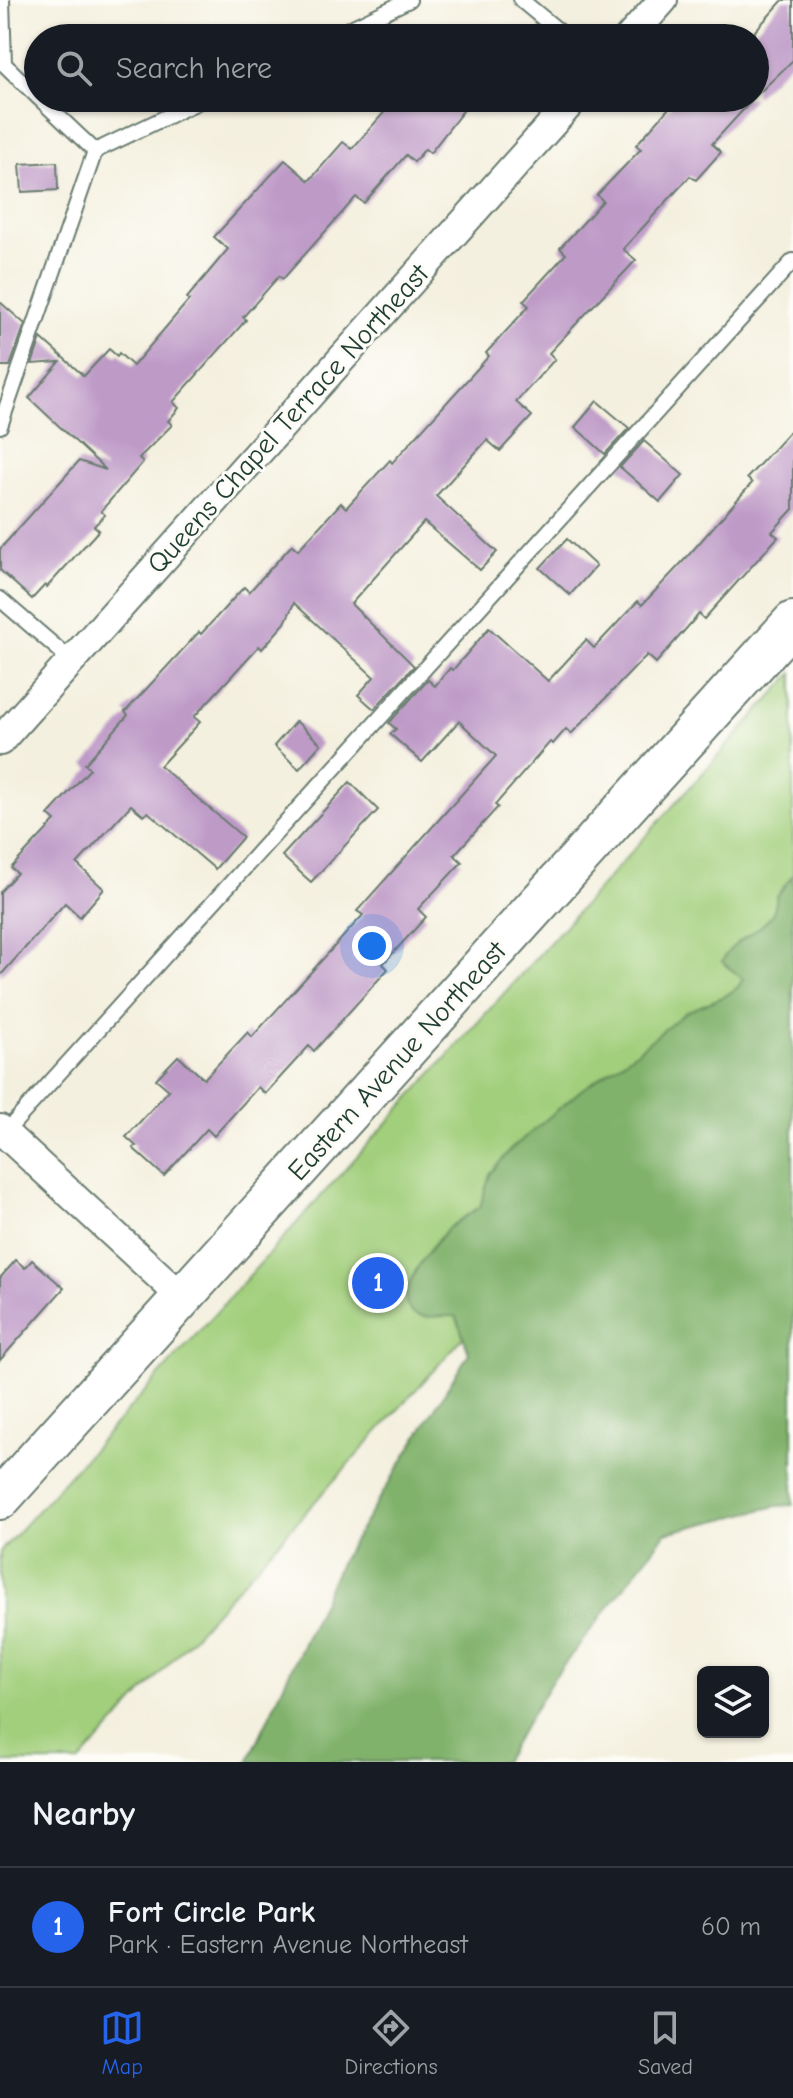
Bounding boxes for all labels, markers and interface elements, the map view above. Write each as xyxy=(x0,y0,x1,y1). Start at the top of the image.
search box xyxy=(24,24,769,112)
icon: search xyxy=(52,46,96,90)
text: Search here xyxy=(116,51,272,86)
street label: Queens Chapel Terrace Northeast xyxy=(141,257,436,580)
your location xyxy=(352,926,392,966)
street label: Eastern Avenue Northeast xyxy=(281,934,513,1187)
pin: 1 xyxy=(352,1253,404,1313)
map controls xyxy=(697,1666,769,1738)
button: layers xyxy=(697,1666,769,1738)
text: Nearby xyxy=(32,1794,135,1834)
text: Fort Circle Park xyxy=(108,1895,315,1930)
text: 1 xyxy=(53,1912,63,1942)
text: 60 m xyxy=(701,1912,761,1942)
text: Park · Eastern Avenue Northeast xyxy=(108,1930,468,1960)
tab: Map xyxy=(100,2006,144,2080)
tab: Directions xyxy=(345,2006,438,2080)
tab: Saved xyxy=(638,2006,693,2080)

